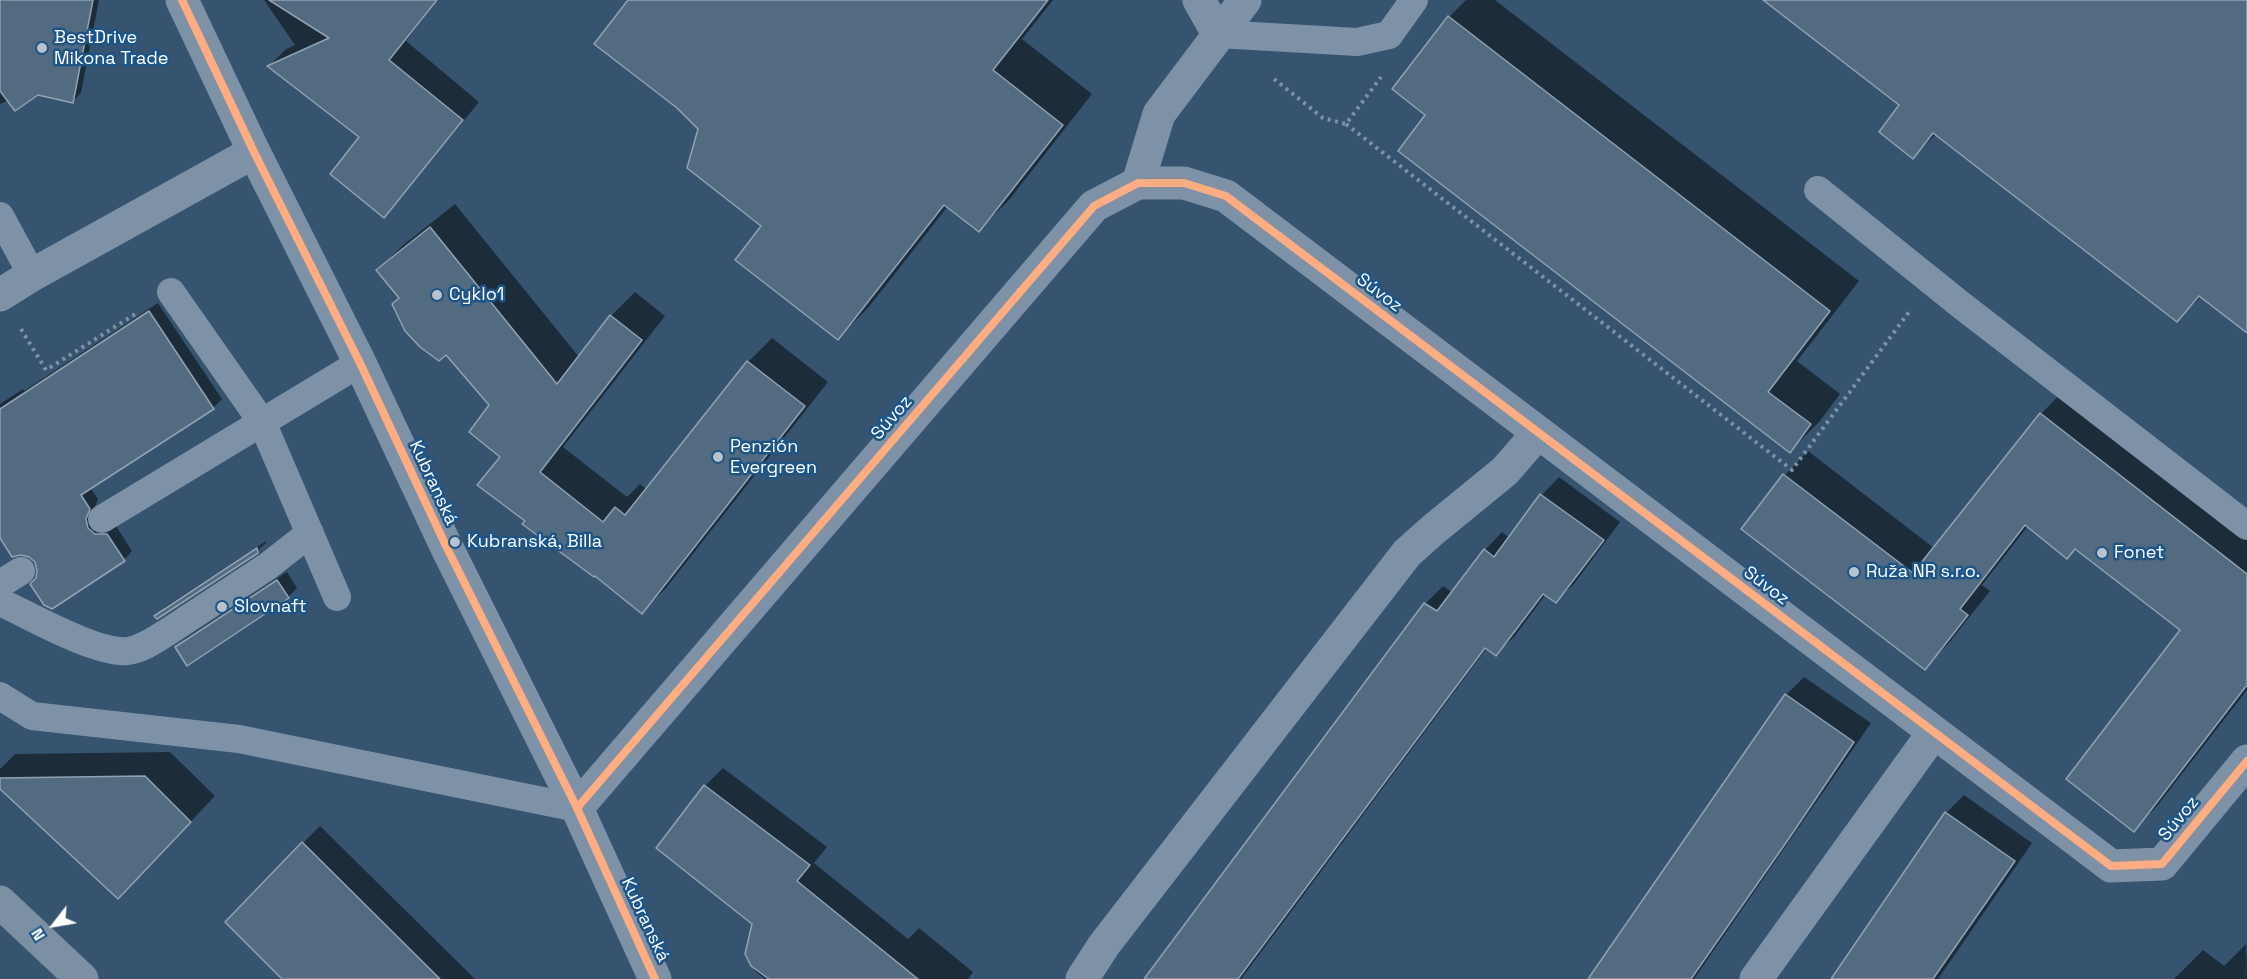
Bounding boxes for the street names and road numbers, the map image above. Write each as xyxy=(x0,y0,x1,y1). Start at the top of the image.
street label: Súvoz xyxy=(1352,269,1406,317)
street label: Súvoz xyxy=(867,391,917,445)
street label: Kubranská xyxy=(404,437,462,529)
street label: Súvoz xyxy=(1739,562,1793,610)
street label: Súvoz xyxy=(2154,792,2204,846)
street label: Kubranská xyxy=(616,874,674,966)

